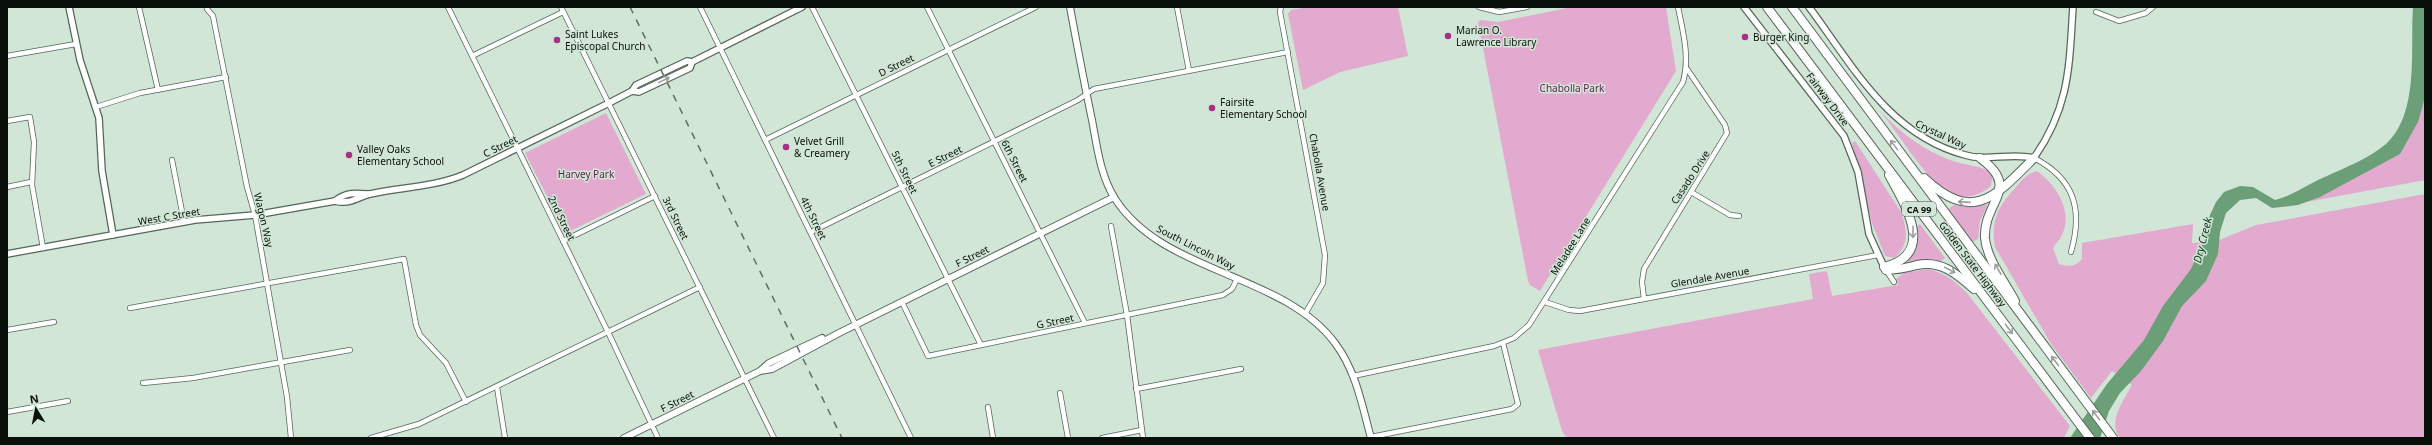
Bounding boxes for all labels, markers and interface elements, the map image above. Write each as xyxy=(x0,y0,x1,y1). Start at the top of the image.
place label: Marian O. Lawrence Library xyxy=(1456,23,1537,49)
place label: Saint Lukes Episcopal Church xyxy=(565,27,645,53)
place label: Burger King xyxy=(1753,30,1809,44)
marker: Marian O. Lawrence Library xyxy=(1443,31,1453,41)
marker: Burger King xyxy=(1740,32,1750,42)
marker: Saint Lukes Episcopal Church xyxy=(552,35,562,45)
street label: D Street xyxy=(876,50,916,80)
street label: Fairway Drive xyxy=(1803,69,1853,129)
one-way arrow xyxy=(658,76,670,83)
park label: Chabolla Park xyxy=(1540,81,1605,95)
place label: Fairsite Elementary School xyxy=(1220,95,1307,121)
marker: Fairsite Elementary School xyxy=(1207,103,1217,113)
street label: Crystal Way xyxy=(1913,116,1969,152)
street label: C Street xyxy=(480,131,520,160)
street label: Chabolla Avenue xyxy=(1306,132,1334,212)
place label: Velvet Grill & Creamery xyxy=(794,134,851,160)
street label: 6th Street xyxy=(998,137,1032,185)
one-way arrow xyxy=(1890,139,1898,150)
place label: Valley Oaks Elementary School xyxy=(357,142,444,168)
marker: Velvet Grill & Creamery xyxy=(781,142,791,152)
street label: E Street xyxy=(926,142,965,170)
street label: Casado Drive xyxy=(1667,147,1713,207)
street label: 5th Street xyxy=(889,148,922,196)
marker: Valley Oaks Elementary School xyxy=(344,150,354,160)
park label: Harvey Park xyxy=(558,167,615,181)
street label: Wagon Way xyxy=(251,191,277,249)
street label: 2nd Street xyxy=(545,193,579,243)
street label: 3rd Street xyxy=(660,194,693,242)
street label: 4th Street xyxy=(798,194,831,242)
one-way arrow xyxy=(1958,198,1971,205)
road number: CA 99 xyxy=(1902,202,1936,216)
street label: West C Street xyxy=(137,204,201,228)
street label: Meladee Lane xyxy=(1547,214,1594,278)
water label: Dry Creek xyxy=(2189,215,2215,264)
street label: Golden State Highway xyxy=(1936,218,2010,310)
street label: South Lincoln Way xyxy=(1154,221,1238,273)
one-way arrow xyxy=(1909,225,1917,238)
street label: F Street xyxy=(953,242,991,270)
street label: Glendale Avenue xyxy=(1670,263,1751,291)
one-way arrow xyxy=(1993,263,2001,275)
one-way arrow xyxy=(1944,267,1956,275)
street label: G Street xyxy=(1035,310,1075,332)
one-way arrow xyxy=(2005,324,2013,335)
one-way arrow xyxy=(2051,356,2059,367)
street label: F Street xyxy=(658,387,696,415)
north arrow xyxy=(16,389,56,429)
text: N xyxy=(28,390,40,407)
one-way arrow xyxy=(2092,410,2100,421)

